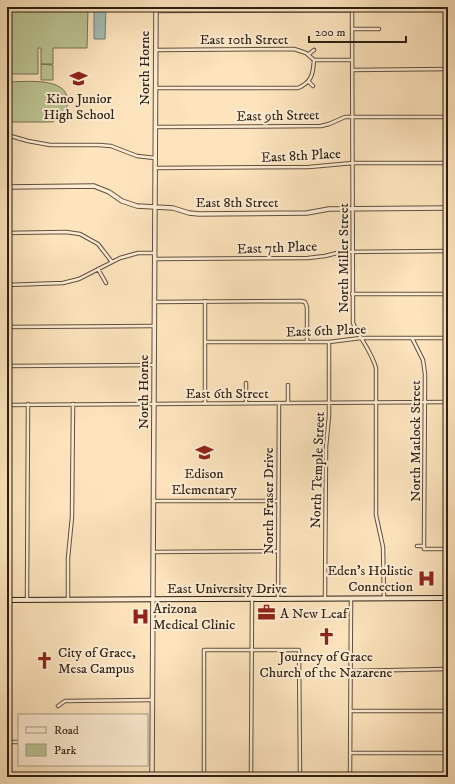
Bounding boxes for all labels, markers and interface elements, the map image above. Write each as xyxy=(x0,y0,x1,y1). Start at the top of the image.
scale bar xyxy=(309,18,406,44)
text: 200 m xyxy=(315,25,345,40)
street label: North Horne xyxy=(136,31,154,105)
street label: East 10th Street xyxy=(200,31,289,49)
school or university icon: Kino Junior High School xyxy=(69,68,89,88)
place label: Kino Junior High School xyxy=(44,90,115,124)
street label: East 9th Street xyxy=(236,106,320,126)
street label: East 8th Place xyxy=(261,145,342,167)
street label: East 8th Street xyxy=(196,194,279,212)
street label: North Miller Street xyxy=(335,203,353,313)
street label: East 7th Place xyxy=(237,238,318,258)
street label: East 6th Place xyxy=(286,321,367,341)
street label: North Horne xyxy=(135,355,153,429)
street label: North Matlock Street xyxy=(407,380,425,502)
street label: East 6th Street xyxy=(185,385,269,403)
street label: North Temple Street xyxy=(307,411,329,529)
school or university icon: Edison Elementary xyxy=(194,443,214,463)
street label: North Fraser Drive xyxy=(260,447,278,554)
place label: Edison Elementary xyxy=(171,465,237,499)
place label: Eden's Holistic Connection xyxy=(327,562,414,596)
hospital icon: Eden's Holistic Connection xyxy=(416,568,436,588)
street label: East University Drive xyxy=(167,580,287,598)
place label: Arizona Medical Clinic xyxy=(153,600,235,634)
office icon: A New Leaf xyxy=(257,603,277,623)
place label: A New Leaf xyxy=(280,605,350,623)
hospital icon: Arizona Medical Clinic xyxy=(130,606,150,626)
church icon: Journey of Grace Church of the Nazarene xyxy=(316,626,336,646)
place label: City of Grace, Mesa Campus xyxy=(58,644,136,678)
place label: Journey of Grace Church of the Nazarene xyxy=(260,648,393,682)
church icon: City of Grace, Mesa Campus xyxy=(35,650,55,670)
legend xyxy=(18,714,148,766)
text: Road xyxy=(54,723,79,738)
text: Park xyxy=(54,743,76,758)

